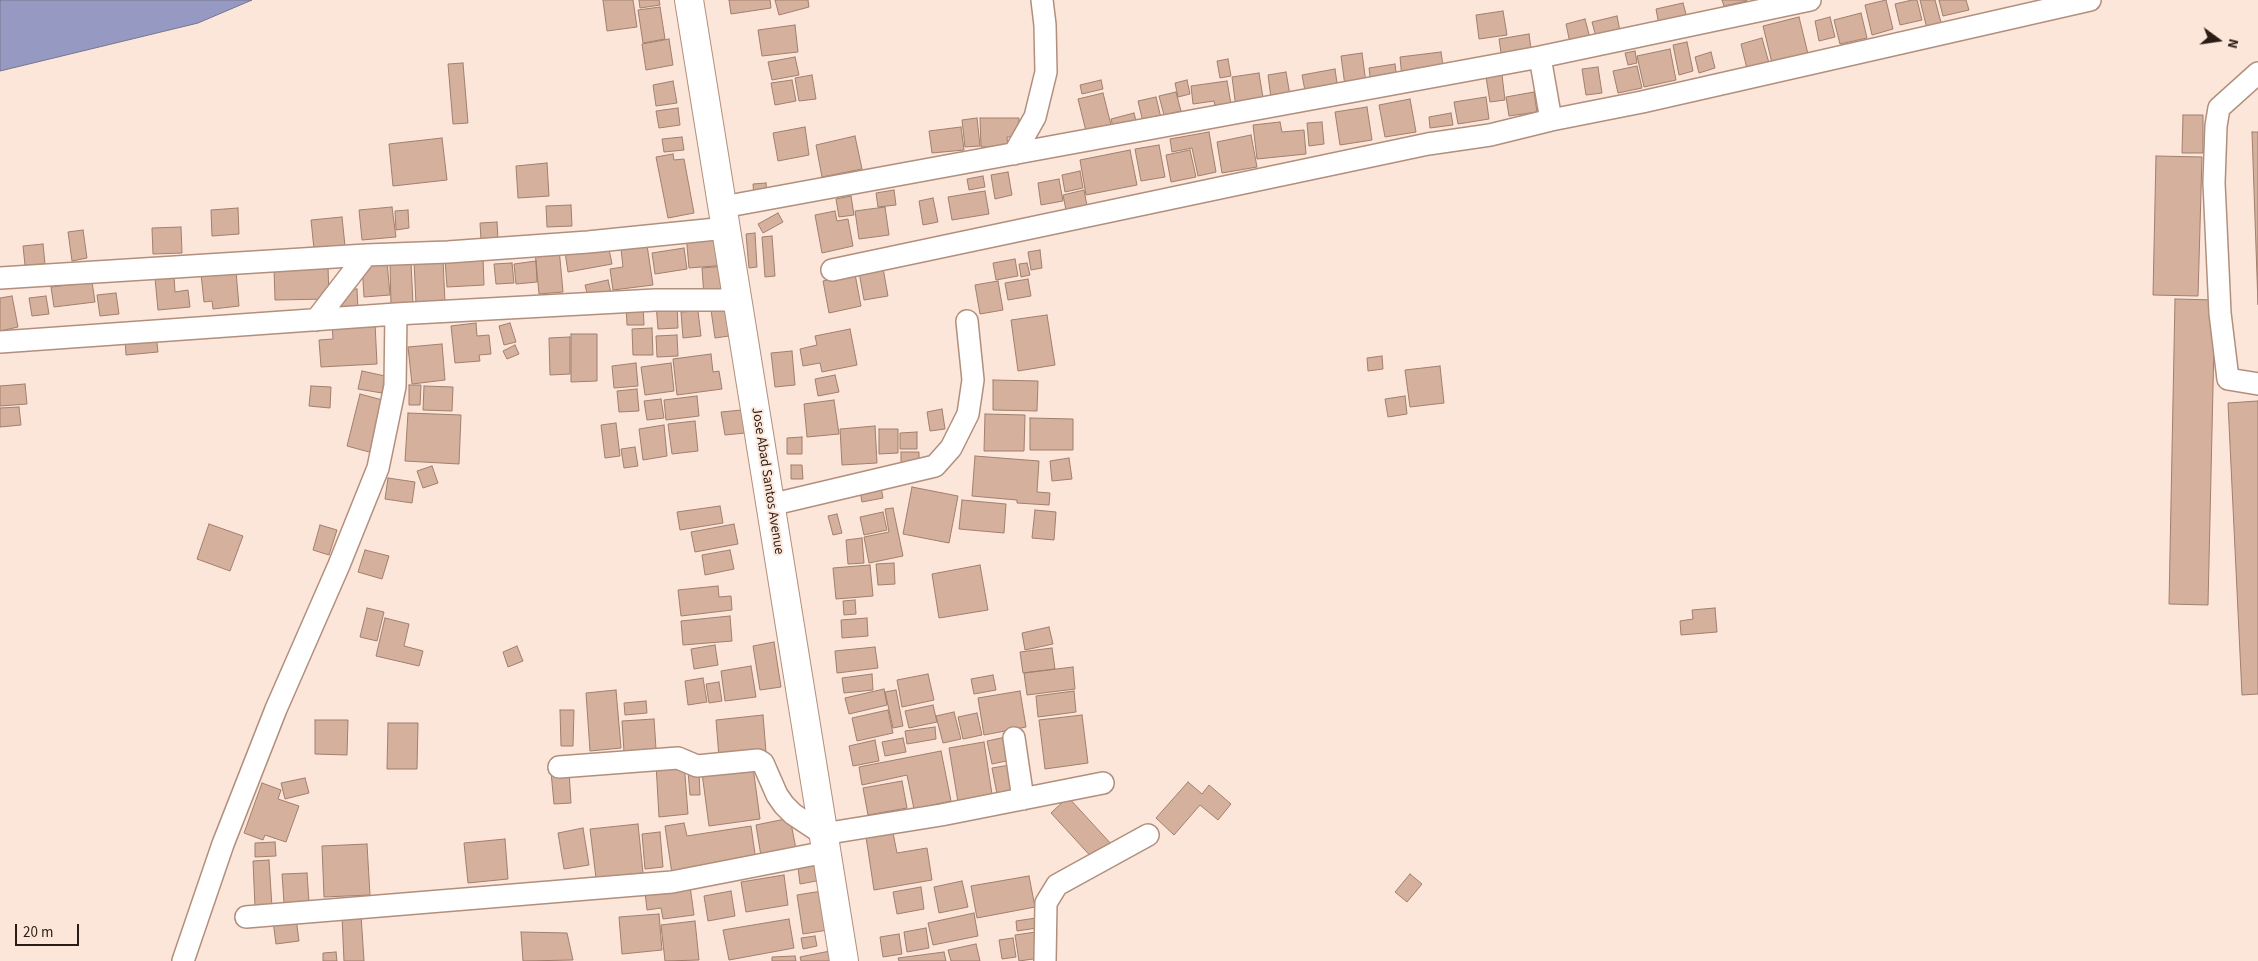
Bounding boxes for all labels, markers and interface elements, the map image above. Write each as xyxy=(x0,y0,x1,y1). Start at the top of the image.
north arrow xyxy=(2193,15,2243,65)
text: N xyxy=(2222,37,2243,51)
street label: Jose Abad Santos Avenue xyxy=(747,406,787,556)
scale bar xyxy=(18,914,81,946)
text: 20 m xyxy=(23,922,53,943)

